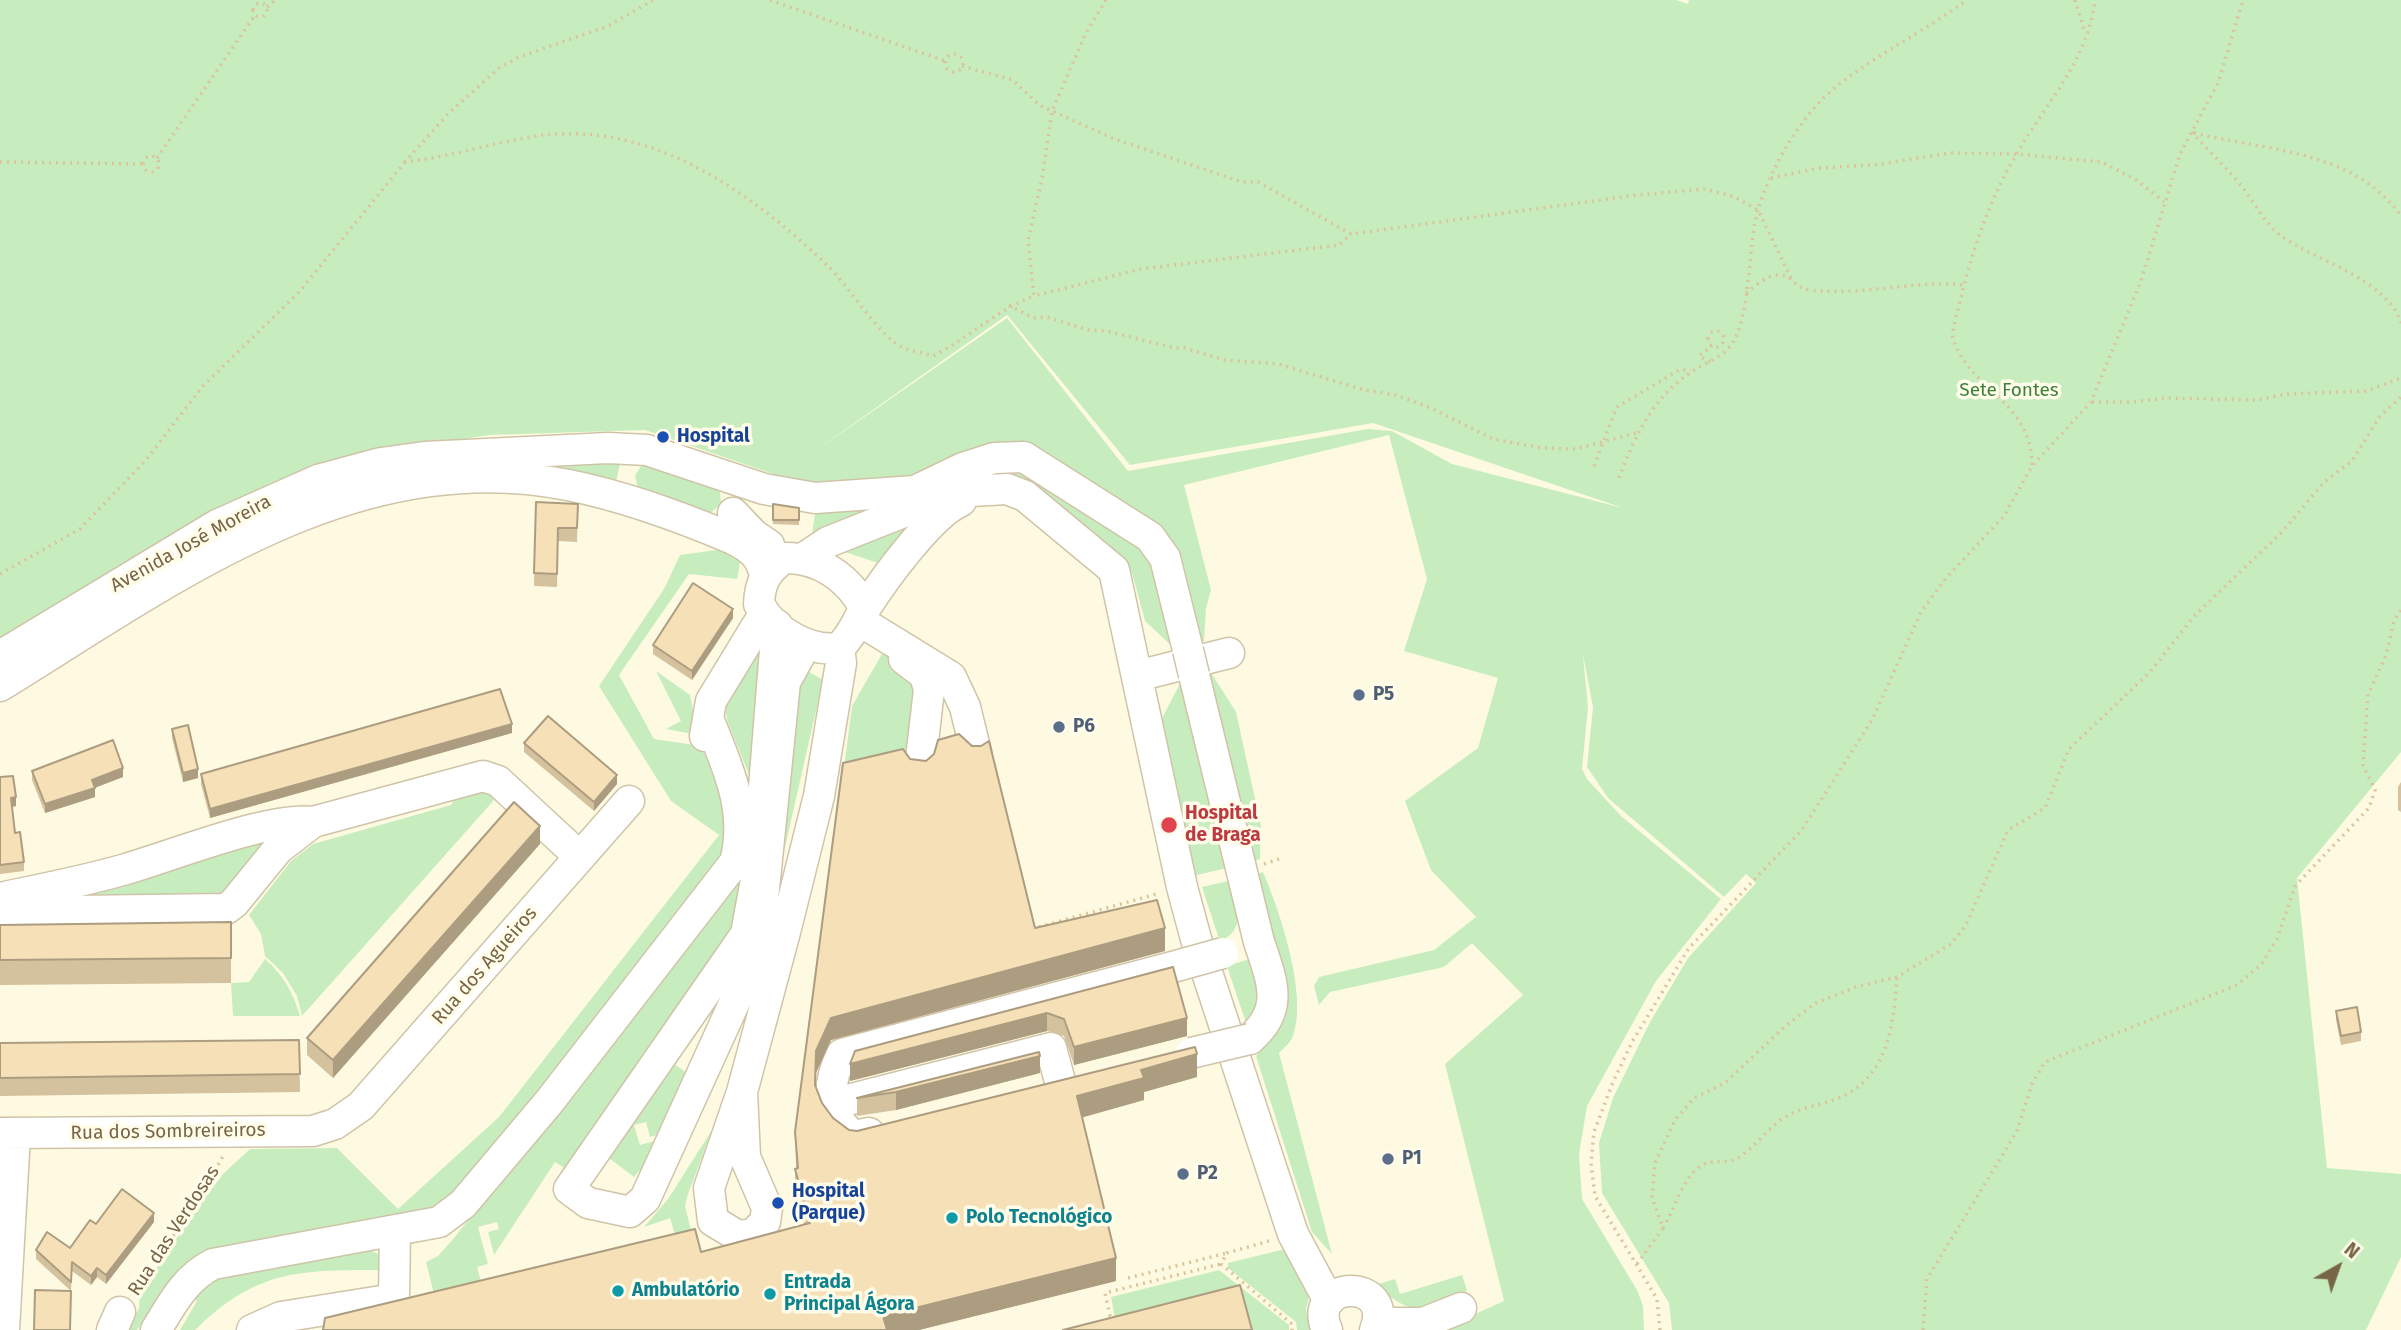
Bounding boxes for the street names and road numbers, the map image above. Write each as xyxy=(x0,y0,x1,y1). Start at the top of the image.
street label: Avenida José Moreira xyxy=(107,490,275,598)
street label: Rua dos Agueiros xyxy=(428,903,542,1029)
street label: Rua dos Sombreireiros xyxy=(70,1119,266,1145)
street label: Rua das Verdosas xyxy=(123,1162,225,1300)

